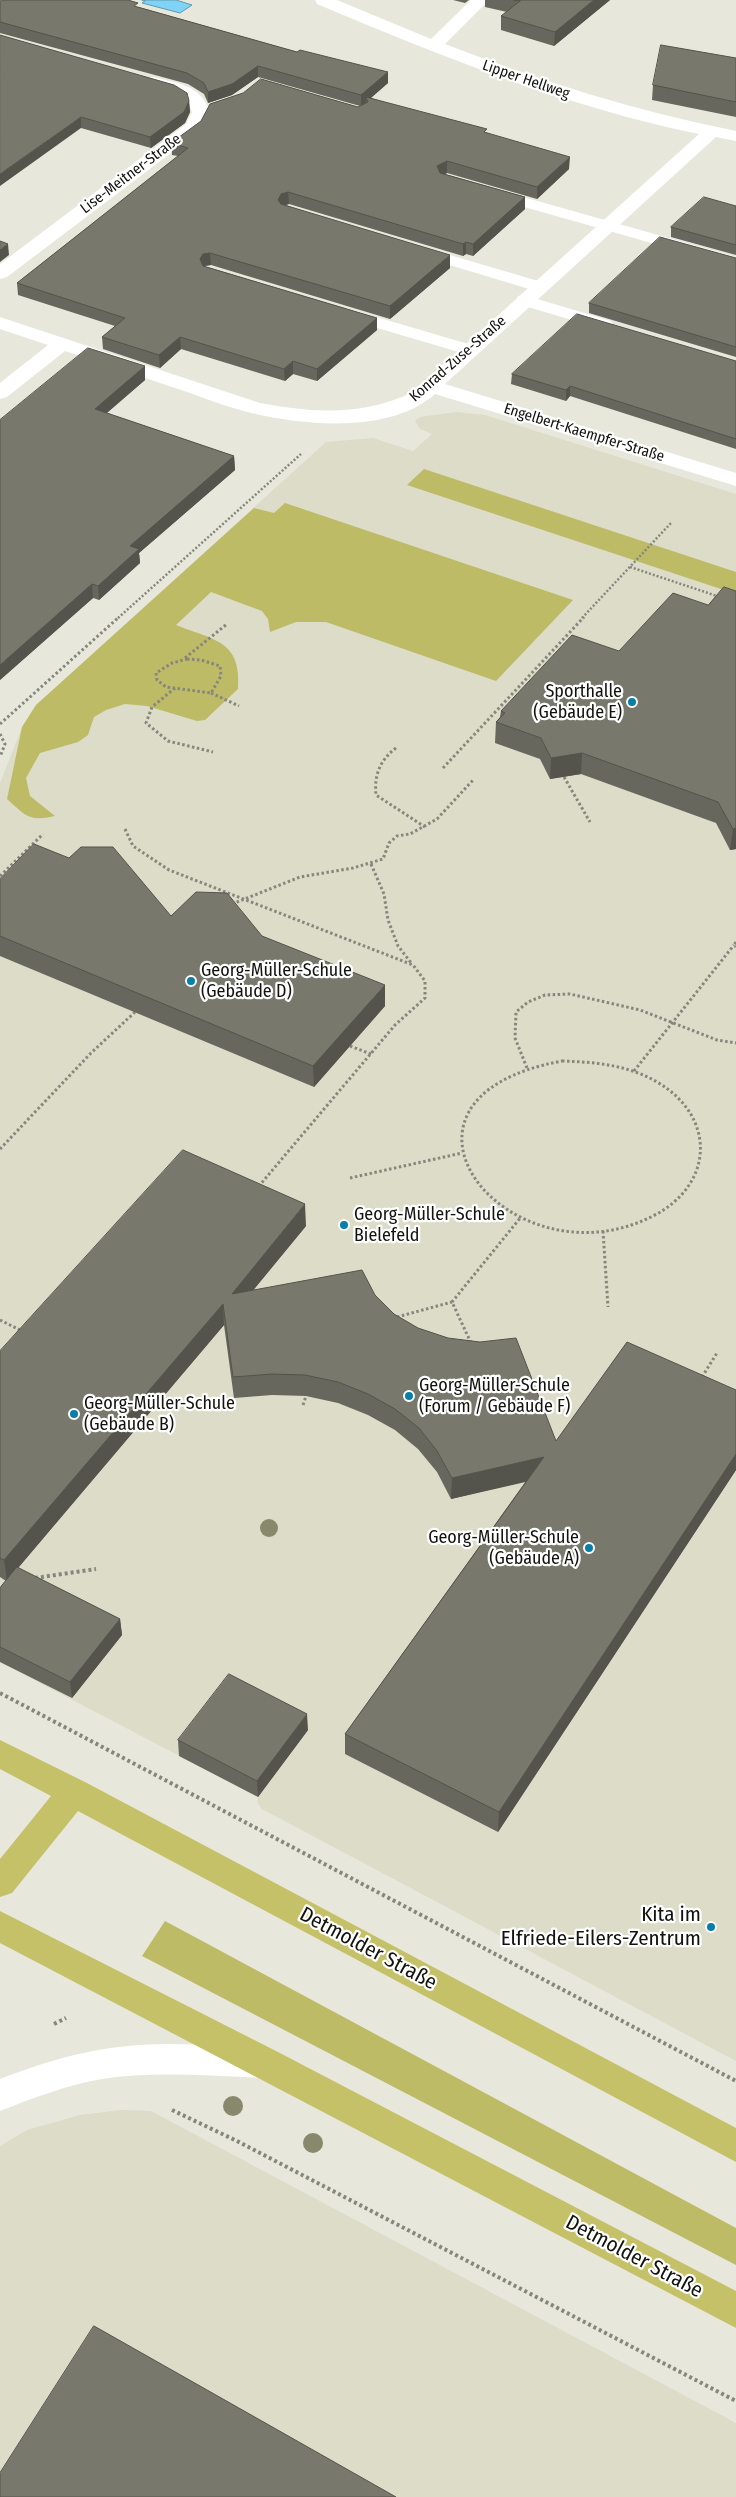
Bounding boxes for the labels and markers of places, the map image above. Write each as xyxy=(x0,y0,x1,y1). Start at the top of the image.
place label: Sporthalle (Gebäude E) xyxy=(533,681,622,724)
marker: Sporthalle (Gebäude E) xyxy=(626,696,638,708)
place label: Georg-Müller-Schule (Gebäude D) xyxy=(201,960,352,1002)
marker: Georg-Müller-Schule (Gebäude D) xyxy=(185,975,197,987)
place label: Georg-Müller-Schule Bielefeld xyxy=(354,1204,505,1246)
marker: Georg-Müller-Schule Bielefeld xyxy=(338,1219,350,1231)
place label: Georg-Müller-Schule (Forum / Gebäude F) xyxy=(419,1375,570,1418)
marker: Georg-Müller-Schule (Forum / Gebäude F) xyxy=(403,1390,415,1402)
place label: Georg-Müller-Schule (Gebäude B) xyxy=(84,1393,235,1436)
marker: Georg-Müller-Schule (Gebäude B) xyxy=(68,1408,80,1420)
place label: Georg-Müller-Schule (Gebäude A) xyxy=(428,1527,579,1570)
marker: Georg-Müller-Schule (Gebäude A) xyxy=(583,1542,595,1554)
place label: Kita im Elfriede-Eilers-Zentrum xyxy=(501,1902,701,1952)
marker: Kita im Elfriede-Eilers-Zentrum xyxy=(705,1921,717,1933)

